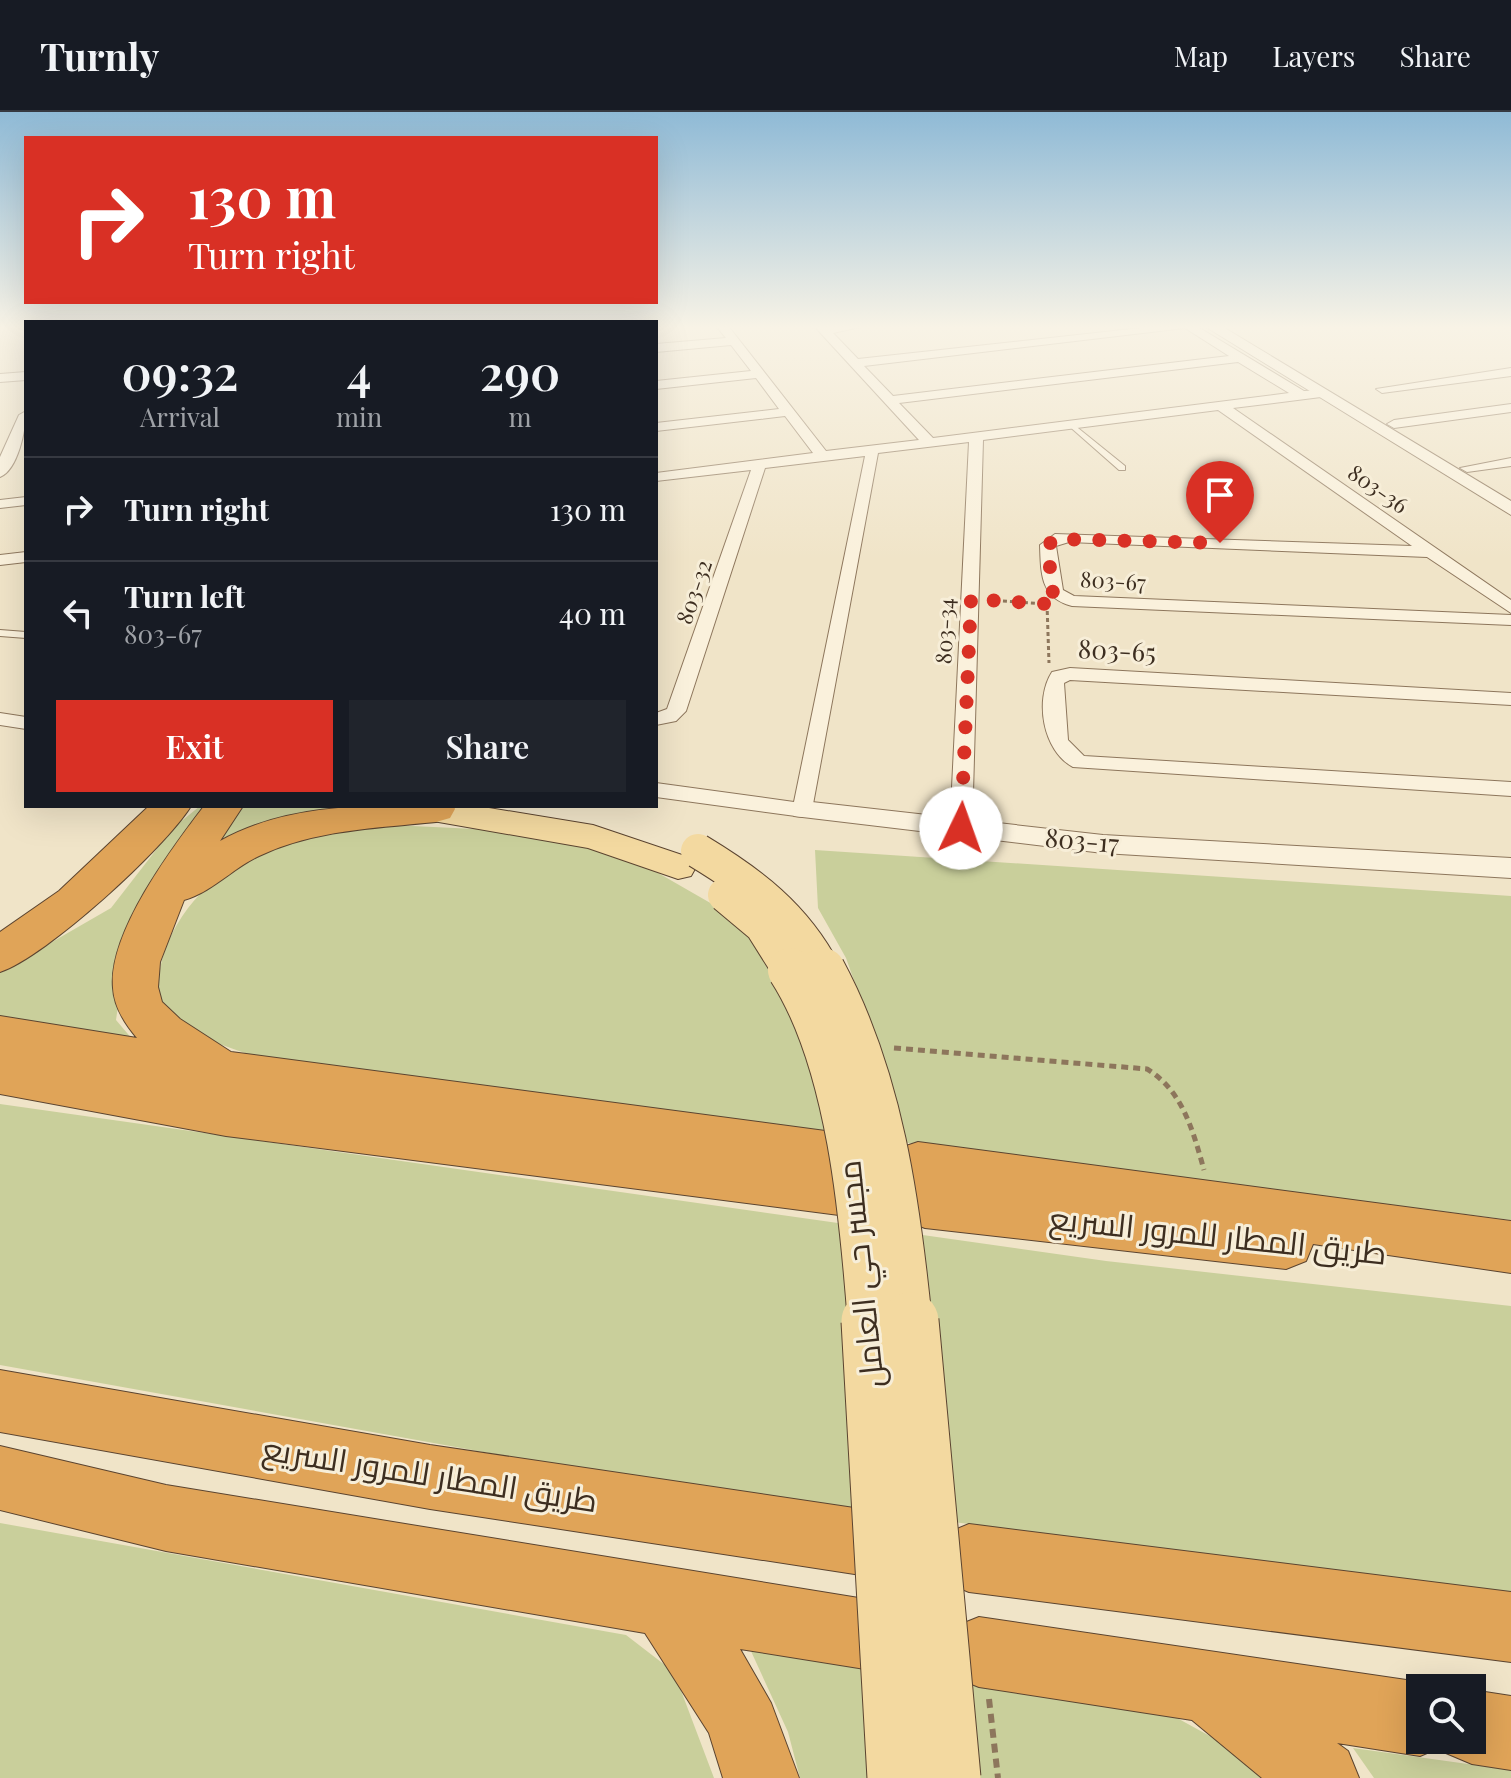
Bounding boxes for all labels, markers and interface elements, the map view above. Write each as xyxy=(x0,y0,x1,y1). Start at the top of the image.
text: Turnly xyxy=(40,30,159,81)
text: Map xyxy=(1174,37,1228,74)
text: Layers xyxy=(1272,37,1355,74)
text: Share xyxy=(1399,37,1471,74)
text: 130 m xyxy=(188,158,336,233)
icon: right xyxy=(56,168,160,272)
text: Turn right xyxy=(188,230,355,278)
text: 09:32 xyxy=(122,339,238,403)
text: 4 xyxy=(347,339,372,403)
text: 290 xyxy=(480,339,560,403)
text: Arrival xyxy=(140,399,220,434)
text: min xyxy=(336,399,382,434)
text: m xyxy=(509,399,532,434)
street label: 803-36 xyxy=(1343,457,1415,520)
pin xyxy=(1186,461,1254,543)
icon: arrive xyxy=(1198,473,1242,517)
icon: right xyxy=(56,487,100,531)
text: Turn right xyxy=(124,489,269,529)
text: 130 m xyxy=(550,489,626,529)
street label: 803-32 xyxy=(668,556,718,628)
street label: 803-67 xyxy=(1079,563,1147,597)
text: Turn left xyxy=(124,576,245,616)
icon: left xyxy=(56,591,100,635)
text: 40 m xyxy=(559,593,626,633)
street label: 803-34 xyxy=(927,597,961,665)
text: 803-67 xyxy=(124,616,202,651)
street label: 803-65 xyxy=(1077,630,1157,669)
button: Exit xyxy=(56,700,333,792)
button: Share xyxy=(349,700,626,792)
position arrow xyxy=(919,786,1003,870)
street label: 803-17 xyxy=(1044,819,1121,860)
street label: مجسر حي العامل xyxy=(825,1158,898,1390)
street label: طريق المطار للمرور السريع xyxy=(1047,1194,1389,1276)
street label: طريق المطار للمرور السريع xyxy=(259,1425,601,1523)
map controls xyxy=(1406,1674,1486,1754)
button: search xyxy=(1406,1674,1486,1754)

